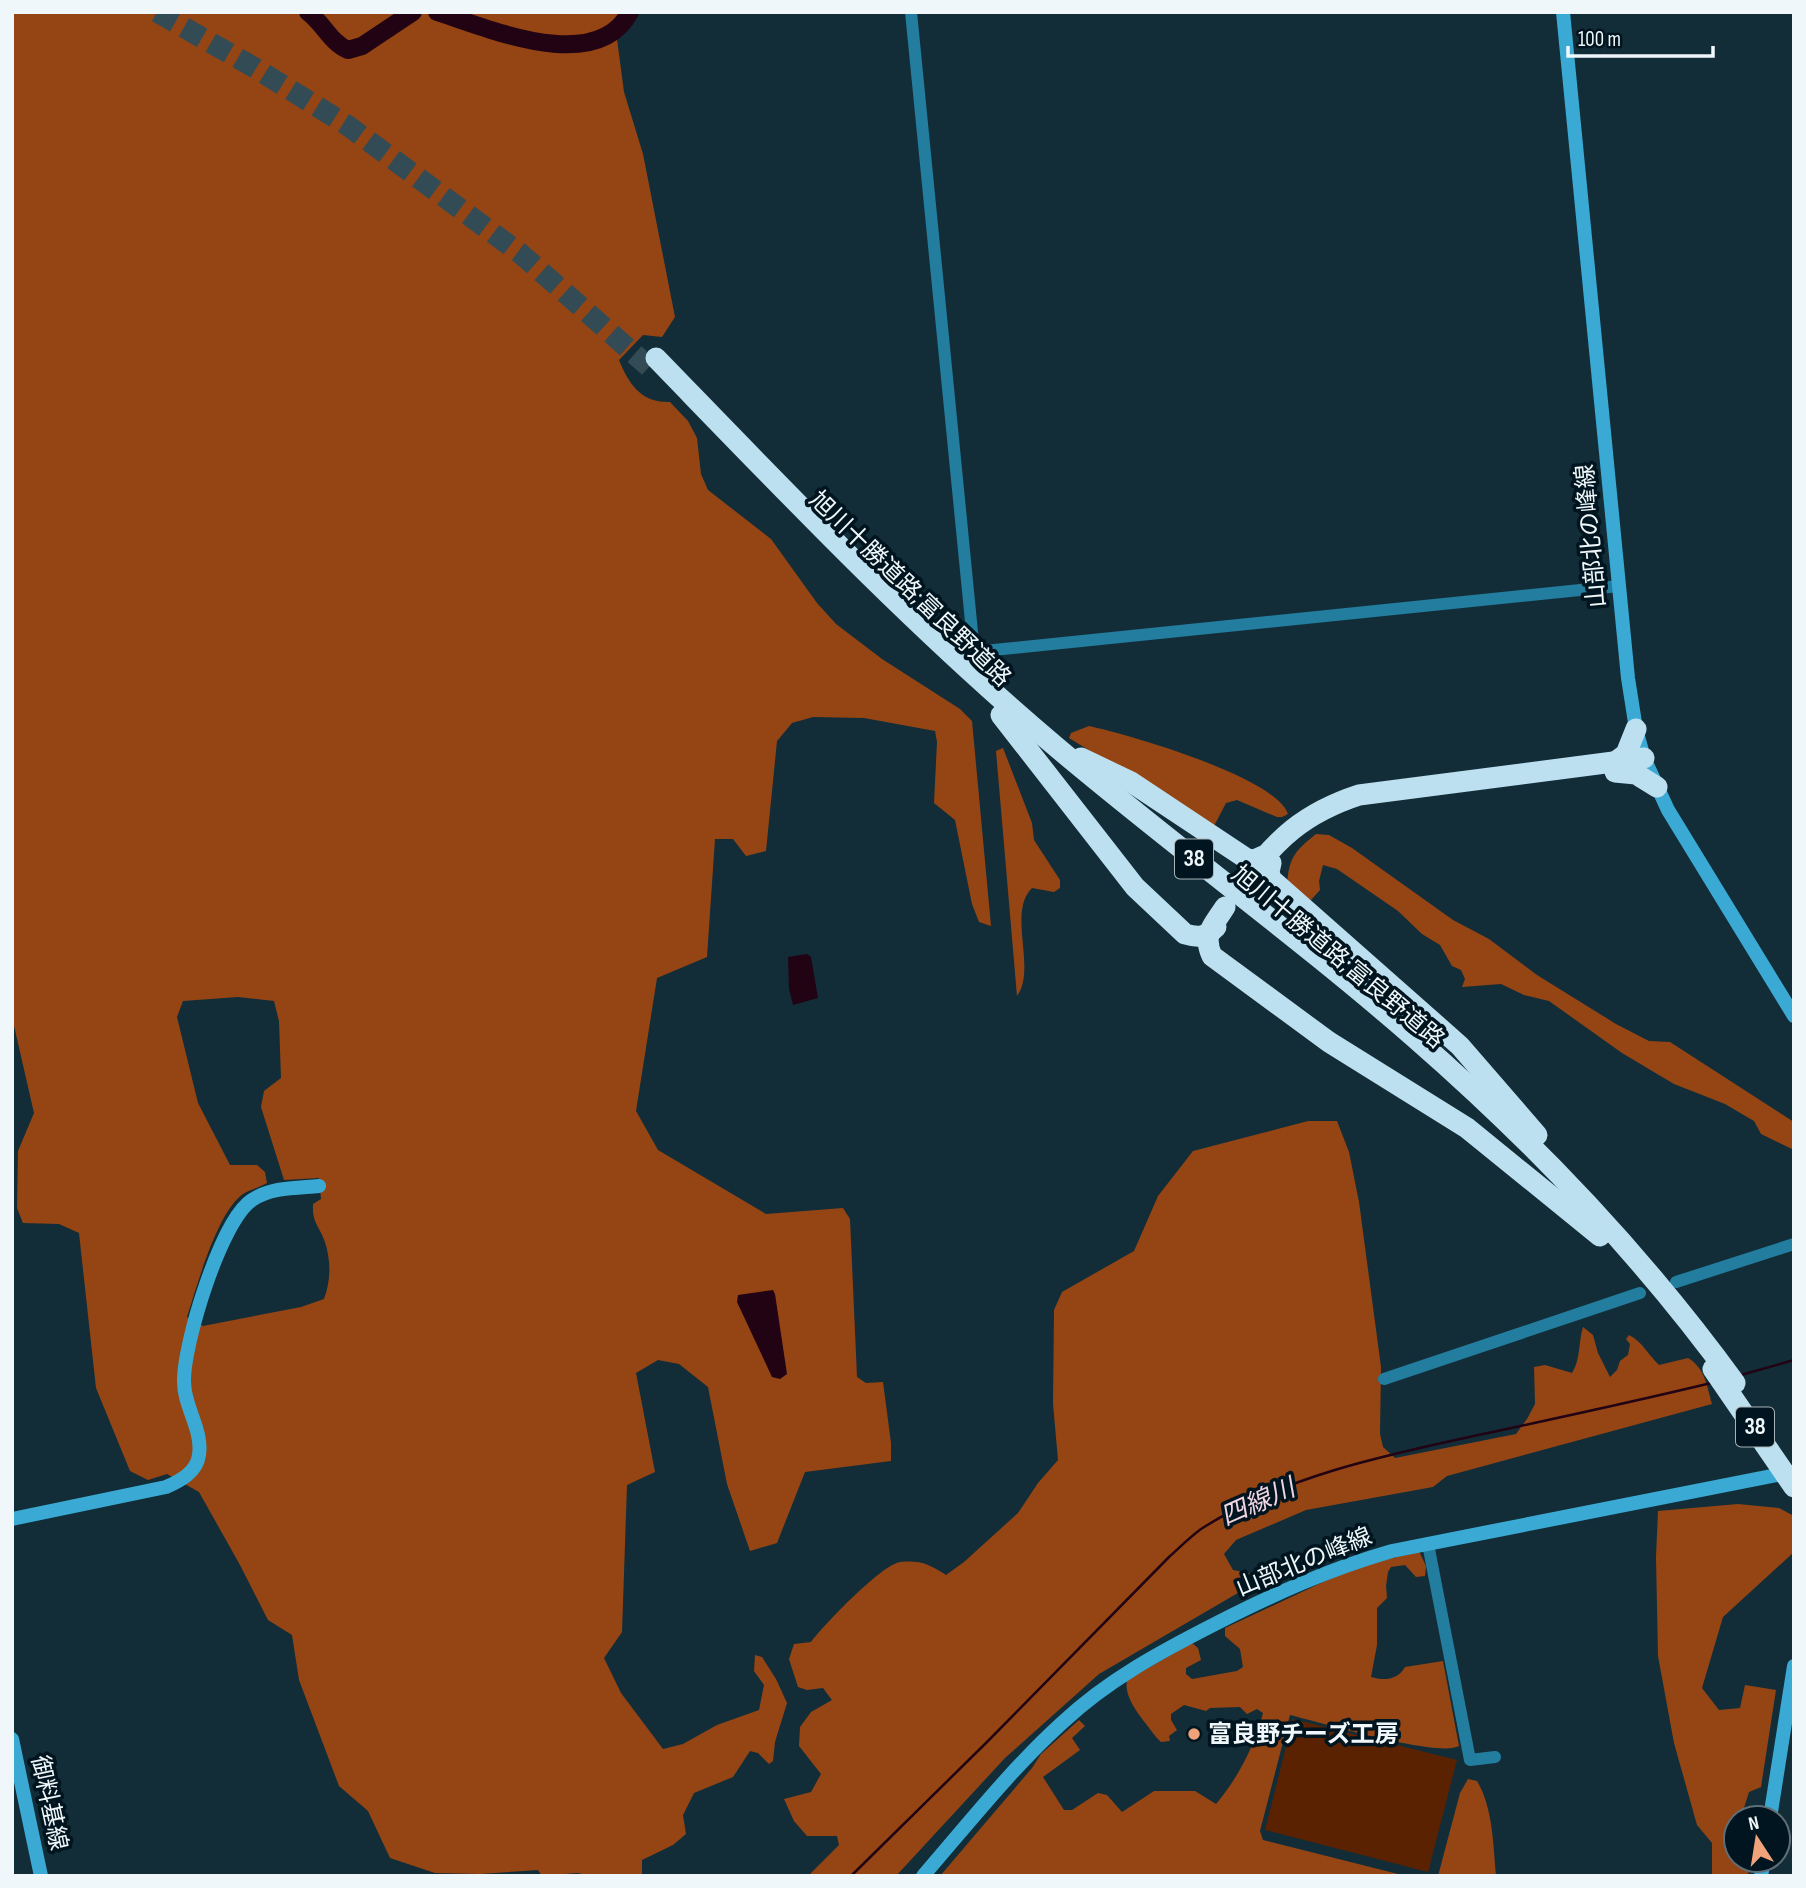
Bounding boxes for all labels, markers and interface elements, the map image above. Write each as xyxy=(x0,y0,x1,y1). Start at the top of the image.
scale bar xyxy=(1568,14,1713,58)
text: 100 m xyxy=(1578,27,1621,52)
street label: 山部北の峰線 xyxy=(1570,463,1612,609)
street label: 旭川十勝道路;富良野道路 xyxy=(803,485,1017,693)
road number: 38 xyxy=(1175,839,1213,878)
street label: 旭川十勝道路;富良野道路 xyxy=(1226,860,1450,1054)
road number: 38 xyxy=(1736,1408,1774,1446)
water label: 四線川 xyxy=(1216,1472,1303,1533)
street label: 山部北の峰線 xyxy=(1232,1522,1376,1602)
place label: 富良野チーズ工房 xyxy=(1208,1720,1399,1749)
marker: 富良野チーズ工房 xyxy=(1186,1726,1202,1742)
street label: 御料基線 xyxy=(25,1753,73,1853)
north arrow xyxy=(1722,1804,1792,1874)
text: N xyxy=(1746,1812,1761,1836)

